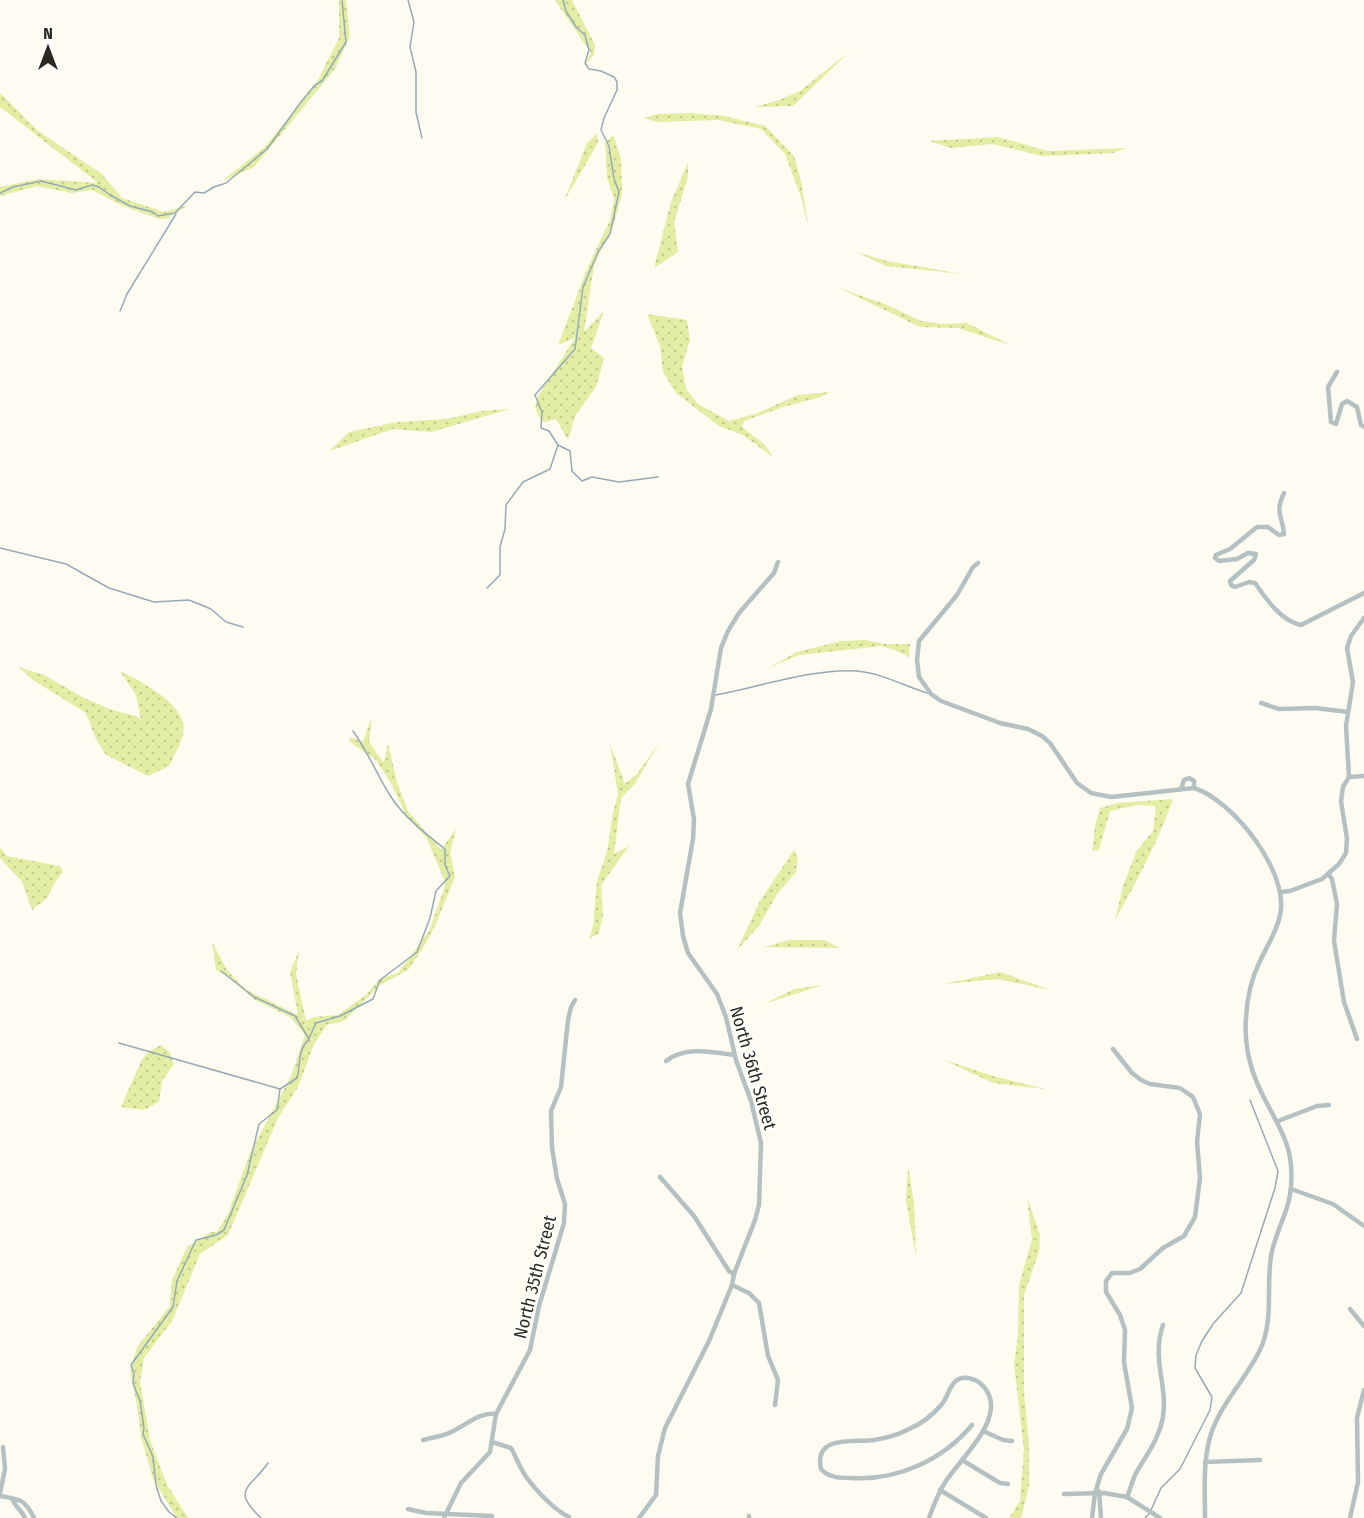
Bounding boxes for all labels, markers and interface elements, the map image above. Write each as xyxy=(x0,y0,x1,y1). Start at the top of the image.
north arrow xyxy=(18,18,78,78)
text: N xyxy=(43,24,53,43)
street label: North 36th Street xyxy=(725,1004,781,1132)
street label: North 35th Street xyxy=(509,1213,561,1341)

